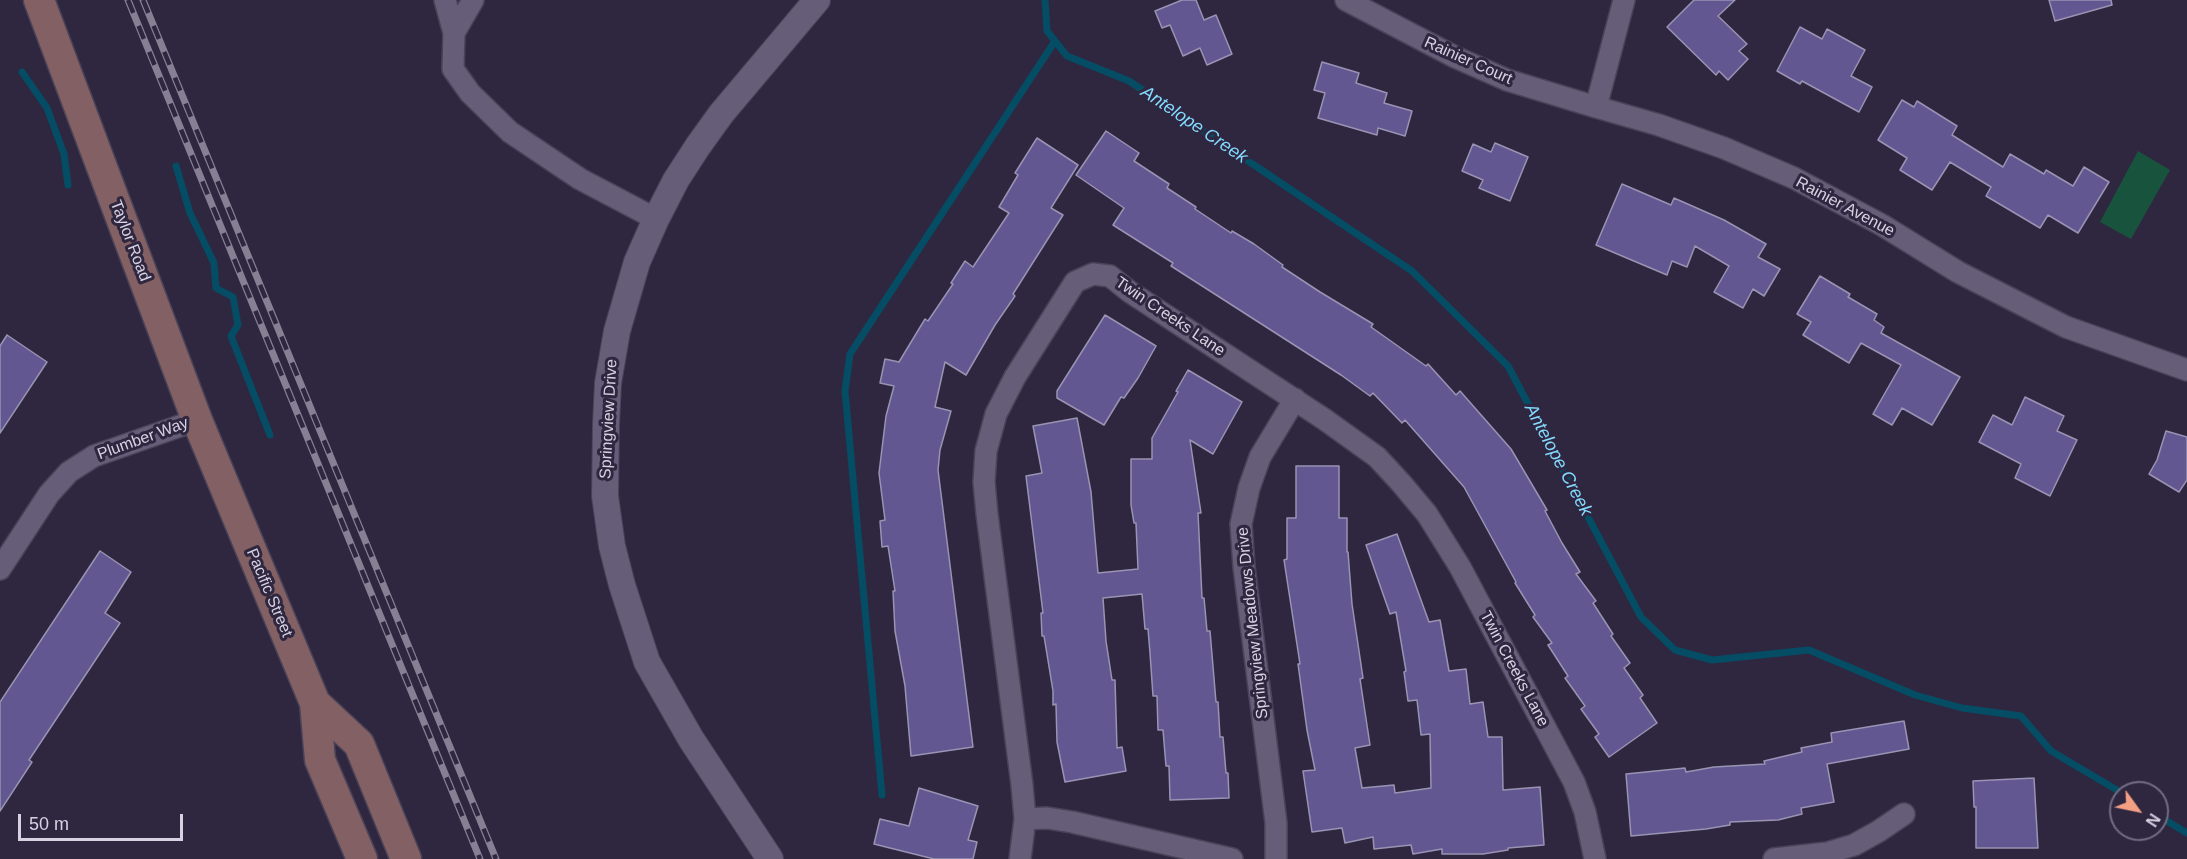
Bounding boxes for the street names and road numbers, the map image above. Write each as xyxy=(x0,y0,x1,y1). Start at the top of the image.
street label: Rainier Court xyxy=(1421,33,1515,89)
street label: Rainier Avenue xyxy=(1792,173,1898,241)
street label: Taylor Road xyxy=(106,198,154,284)
street label: Twin Creeks Lane xyxy=(1112,273,1228,361)
street label: Springview Drive xyxy=(596,359,622,479)
street label: Plumber Way xyxy=(95,414,191,464)
street label: Springview Meadows Drive xyxy=(1233,526,1273,720)
street label: Pacific Street xyxy=(242,546,296,640)
street label: Twin Creeks Lane xyxy=(1475,608,1553,730)

